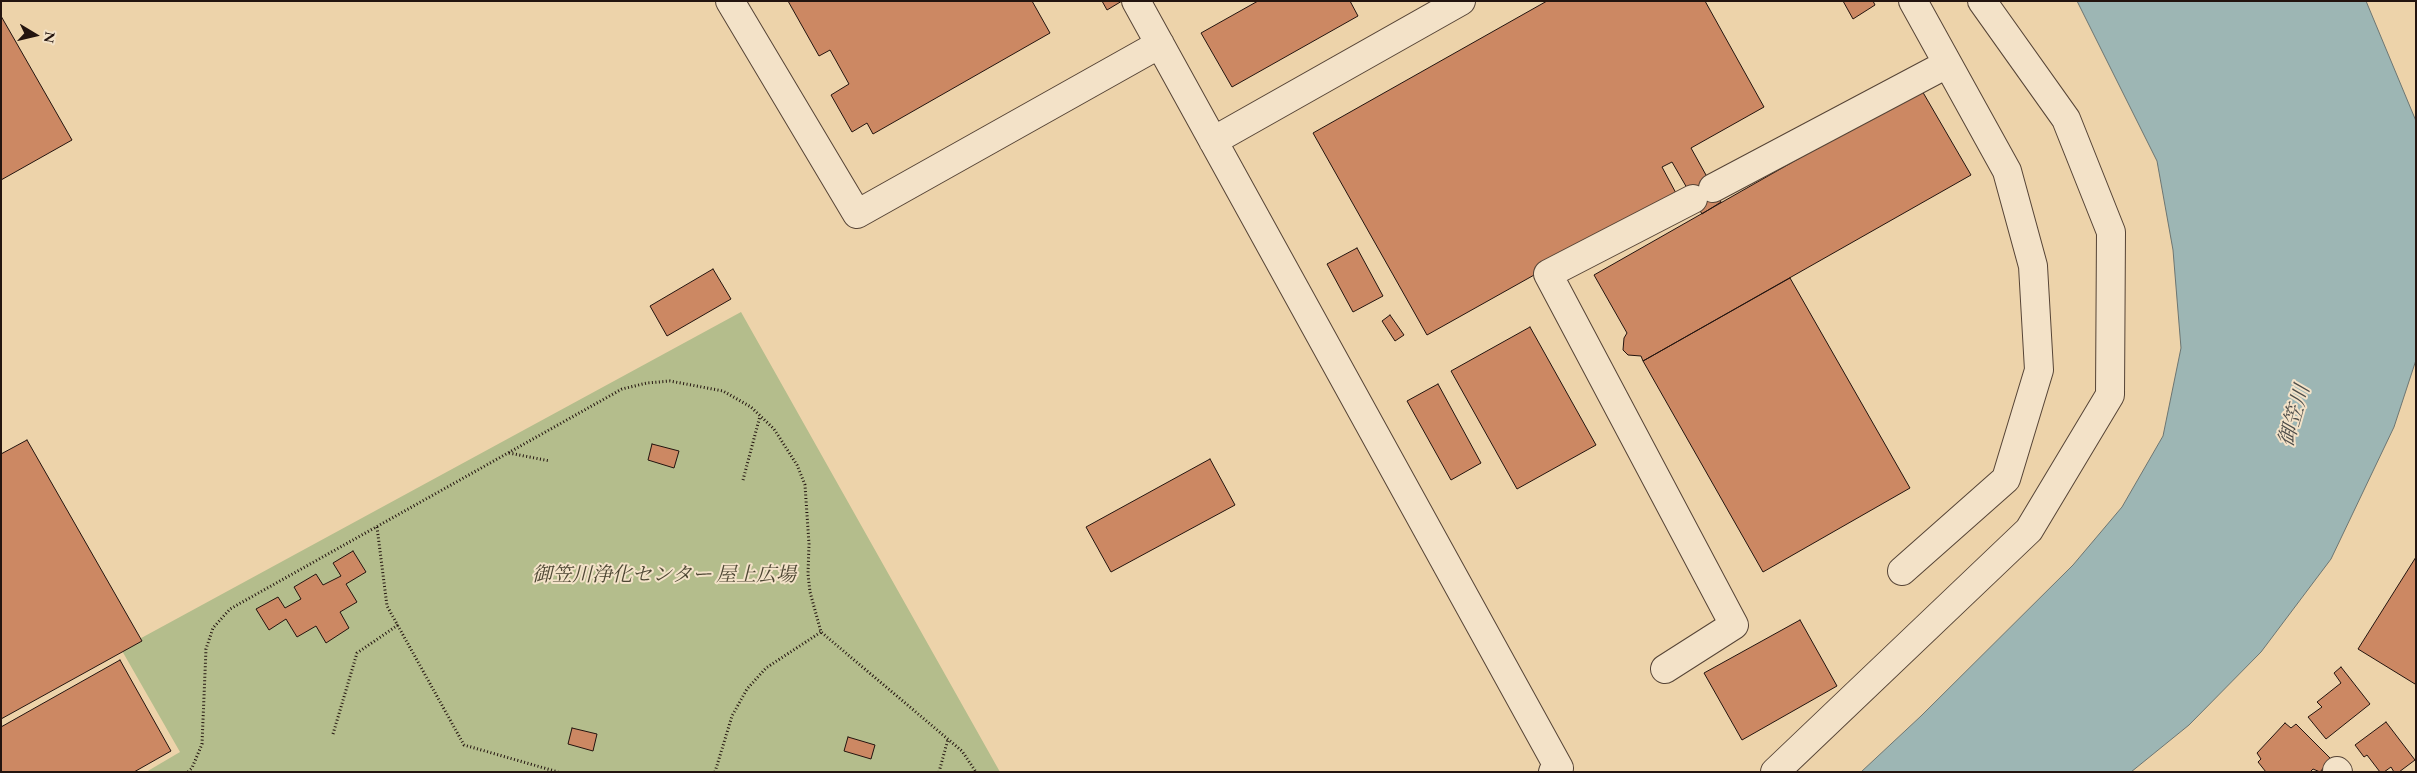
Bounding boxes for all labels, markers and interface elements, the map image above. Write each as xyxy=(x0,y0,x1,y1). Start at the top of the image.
north arrow xyxy=(10,10,60,60)
text: N xyxy=(40,30,60,44)
water label: 御笠川 xyxy=(2274,382,2316,450)
park label: 御笠川浄化センター 屋上広場 xyxy=(532,564,796,588)

